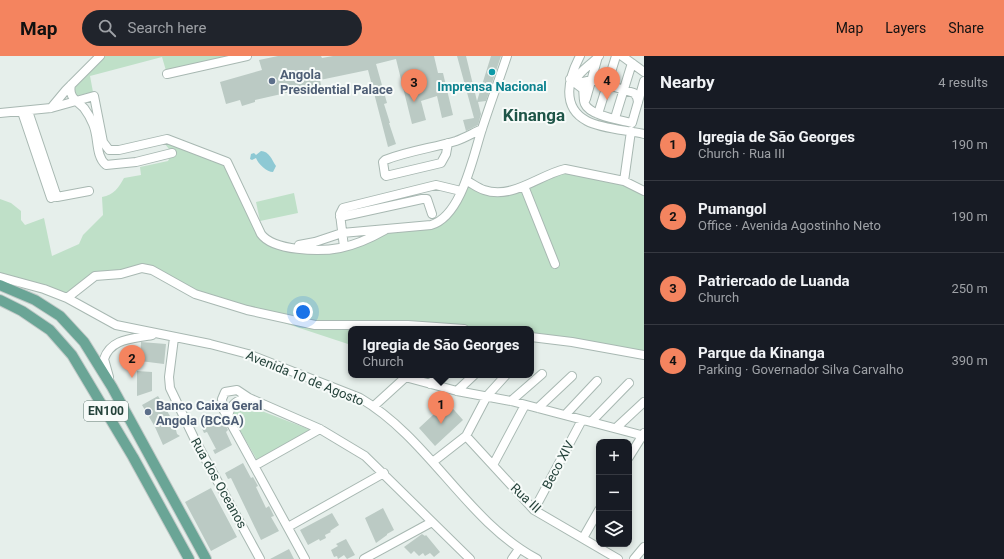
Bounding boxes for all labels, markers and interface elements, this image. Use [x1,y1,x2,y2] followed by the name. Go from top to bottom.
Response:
[82,10,362,46] search box
[20,17,58,40] text: Map
[96,17,118,39] icon: search
[128,19,206,37] text: Search here
[836,20,863,36] text: Map
[885,20,926,36] text: Layers
[948,20,984,36] text: Share
[280,67,393,97] place label: Angola Presidential Palace
[487,67,497,77] marker: Imprensa Nacional
[594,67,620,100] pin: 4
[401,69,427,102] pin: 3
[660,72,715,92] text: Nearby
[938,75,988,90] text: 4 results
[267,76,277,86] marker: Angola Presidential Palace
[437,79,547,94] place label: Imprensa Nacional
[503,105,565,125] district label: Kinanga
[698,128,855,146] text: Igregia de São Georges
[669,137,677,152] text: 1
[951,137,988,152] text: 190 m
[698,146,785,161] text: Church · Rua III
[698,200,767,218] text: Pumangol
[669,209,677,224] text: 2
[951,209,988,224] text: 190 m
[698,218,881,233] text: Office · Avenida Agostinho Neto
[698,272,850,290] text: Patriercado de Luanda
[669,281,677,296] text: 3
[951,281,988,296] text: 250 m
[698,290,739,305] text: Church
[293,302,313,322] your location
[348,326,534,378] popup
[363,336,519,354] text: Igregia de São Georges
[698,344,825,362] text: Parque da Kinanga
[119,345,145,378] pin: 2
[244,347,366,409] street label: Avenida 10 de Agosto
[669,353,677,368] text: 4
[951,353,988,368] text: 390 m
[363,354,404,369] text: Church
[698,362,904,377] text: Parking · Governador Silva Carvalho
[428,391,454,424] pin: 1
[156,398,262,428] place label: Banco Caixa Geral Angola (BCGA)
[84,401,128,421] road number: EN100
[143,407,153,417] marker: Banco Caixa Geral Angola (BCGA)
[188,435,250,531] street label: Rua dos Oceanos
[539,438,577,492] street label: Beco XIV
[596,439,632,547] map controls
[596,439,632,475] button: +
[596,475,632,511] button: −
[508,480,544,516] street label: Rua III
[596,511,632,547] button: layers

